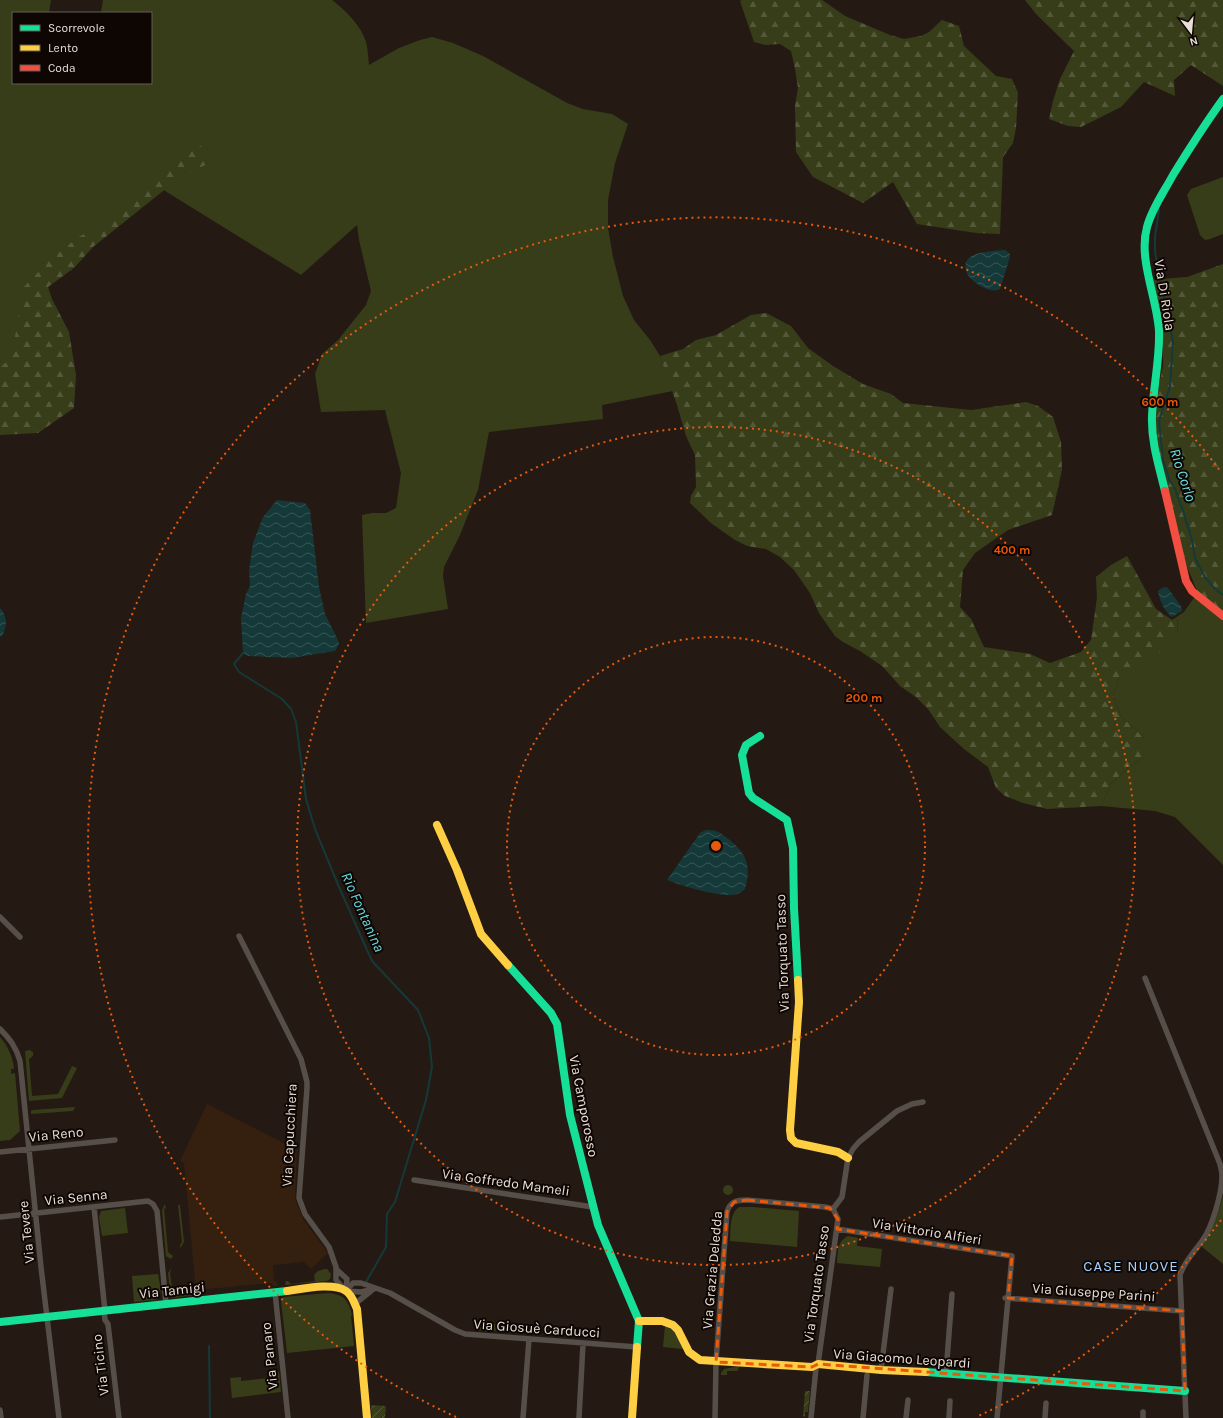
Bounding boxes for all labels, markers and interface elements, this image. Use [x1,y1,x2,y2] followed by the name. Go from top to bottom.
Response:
[12,12,152,84] legend
[1171,12,1211,52] north arrow
[48,21,105,35] text: Scorrevole
[1188,34,1199,48] text: N
[48,41,78,55] text: Lento
[48,61,76,75] text: Coda
[1150,258,1179,332] street label: Via Di Riola
[1142,395,1178,409] text: 600 m
[1166,446,1200,504] water label: Rio Corlo
[994,543,1030,557] text: 400 m
[846,691,882,705] text: 200 m
[709,839,723,853] centre of rings
[337,869,389,955] water label: Rio Fontanina
[772,894,793,1012] street label: Via Torquato Tasso
[565,1054,602,1158] street label: Via Camporosso
[278,1083,301,1187] street label: Via Capucchiera
[28,1123,84,1146] street label: Via Reno
[441,1165,571,1200] street label: Via Goffredo Mameli
[44,1186,108,1209] street label: Via Senna
[15,1200,38,1264] street label: Via Tevere
[699,1210,726,1330] street label: Via Grazia Deledda
[871,1214,983,1249] street label: Via Vittorio Alfieri
[800,1224,833,1344] street label: Via Torquato Tasso
[1083,1257,1179,1275] district label: CASE NUOVE
[138,1279,206,1302] street label: Via Tamigi
[1032,1280,1156,1305] street label: Via Giuseppe Parini
[473,1316,601,1341] street label: Via Giosuè Carducci
[258,1322,281,1390] street label: Via Panaro
[88,1333,113,1397] street label: Via Ticino
[833,1345,971,1372] street label: Via Giacomo Leopardi

